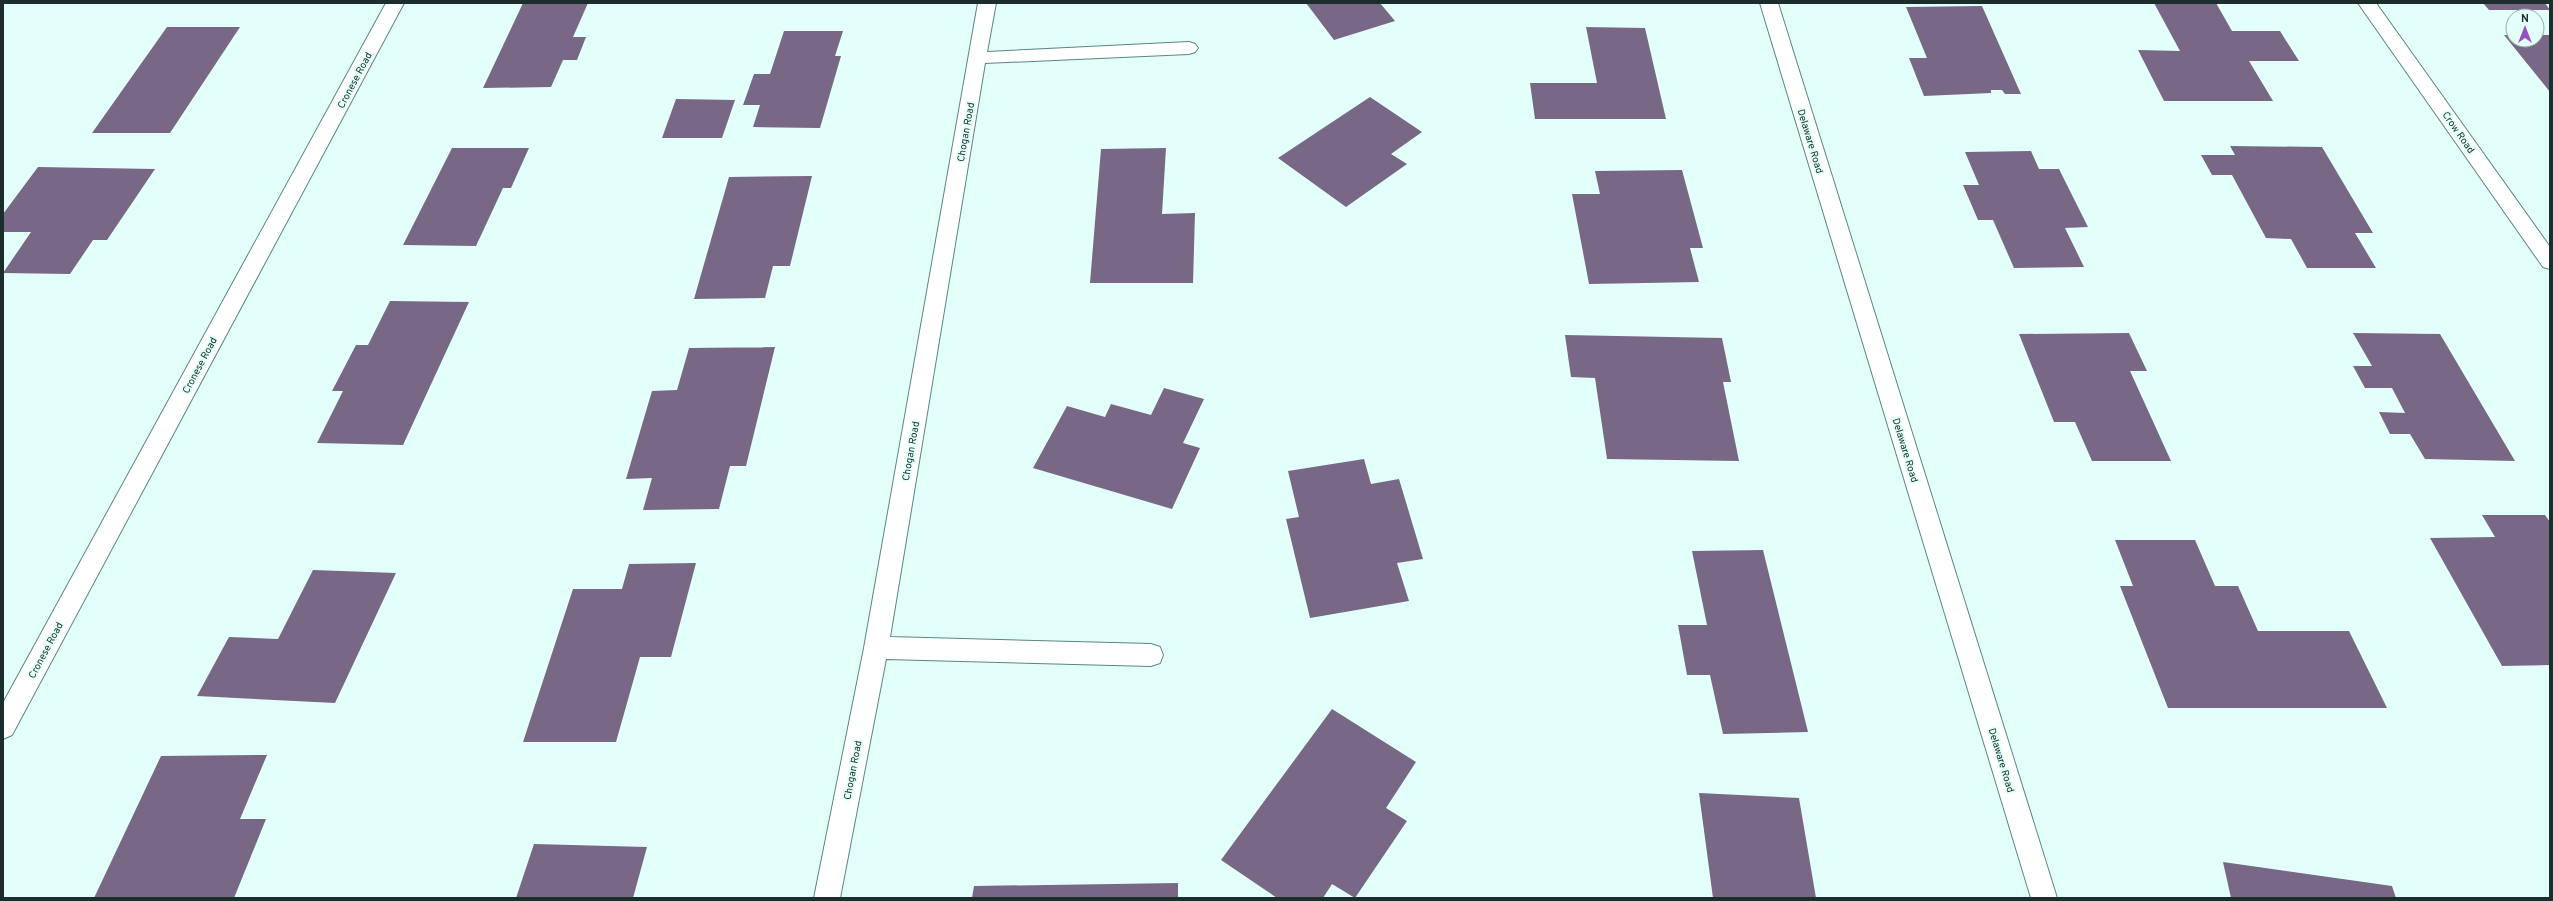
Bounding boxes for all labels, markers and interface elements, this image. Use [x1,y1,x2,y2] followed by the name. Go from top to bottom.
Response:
[2505,8,2545,48] north arrow
[2521,12,2529,26] text: N
[335,50,376,111] street label: Cronese Road
[955,101,978,163] street label: Chogan Road
[1794,108,1826,175] street label: Delaware Road
[2439,109,2477,156] street label: Crow Road
[180,335,221,396] street label: Cronese Road
[1889,417,1921,484] street label: Delaware Road
[900,420,923,482] street label: Chogan Road
[26,620,67,681] street label: Cronese Road
[1985,727,2017,794] street label: Delaware Road
[841,739,866,801] street label: Chogan Road

